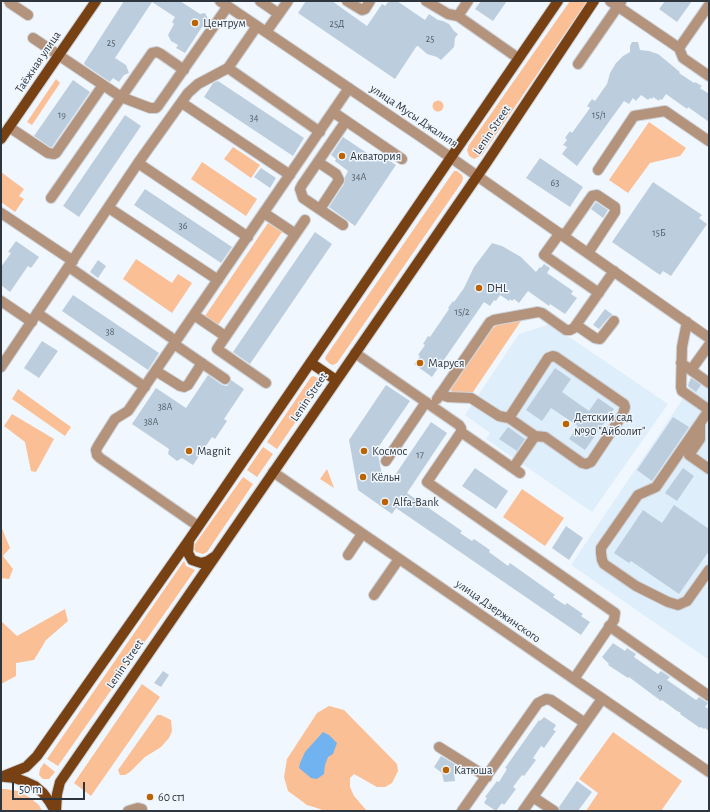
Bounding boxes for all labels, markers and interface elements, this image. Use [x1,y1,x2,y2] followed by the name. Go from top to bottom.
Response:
[203,16,246,30] place label: Центрум
[190,18,200,28] marker: Центрум
[329,18,345,30] house number: 25Д
[12,28,64,96] street label: Таёжная улица
[426,33,434,45] house number: 25
[107,37,115,49] house number: 25
[367,81,461,151] street label: улица Мусы Джалиля
[470,103,514,157] street label: Lenin Street
[58,109,66,121] house number: 19
[592,109,606,121] house number: 15/1
[250,112,258,124] house number: 34
[350,149,401,163] place label: Акватория
[337,151,347,161] marker: Акватория
[352,171,366,183] house number: 34А
[551,177,559,189] house number: 63
[179,220,187,232] house number: 36
[652,227,666,239] house number: 15Б
[487,281,508,295] place label: DHL
[474,283,484,293] marker: DHL
[454,306,470,318] house number: 15/2
[106,326,114,338] house number: 38
[428,356,464,370] place label: Маруся
[415,358,425,368] marker: Маруся
[287,370,331,424] street label: Lenin Street
[158,401,172,413] house number: 38А
[574,410,645,438] place label: Детский сад №90 "Айболит"
[144,416,158,428] house number: 38А
[561,419,571,429] marker: Детский сад №90 "Айболит"
[197,444,231,458] place label: Magnit
[372,444,407,458] place label: Космос
[184,446,194,456] marker: Magnit
[359,446,369,456] marker: Космос
[416,449,424,461] house number: 17
[371,470,400,484] place label: Кёльн
[358,472,368,482] marker: Кёльн
[393,495,439,509] place label: Alfa-Bank
[380,497,390,507] marker: Alfa-Bank
[453,576,543,646] street label: улица Дзержинского
[103,637,147,691] street label: Lenin Street
[658,681,662,693] house number: 9
[454,763,492,777] place label: Катюша
[441,765,451,775] marker: Катюша
[14,774,87,800] scale bar
[19,783,42,795] text: 50 m
[158,790,185,804] place label: 60 ст1
[145,792,155,802] marker: 60 ст1

